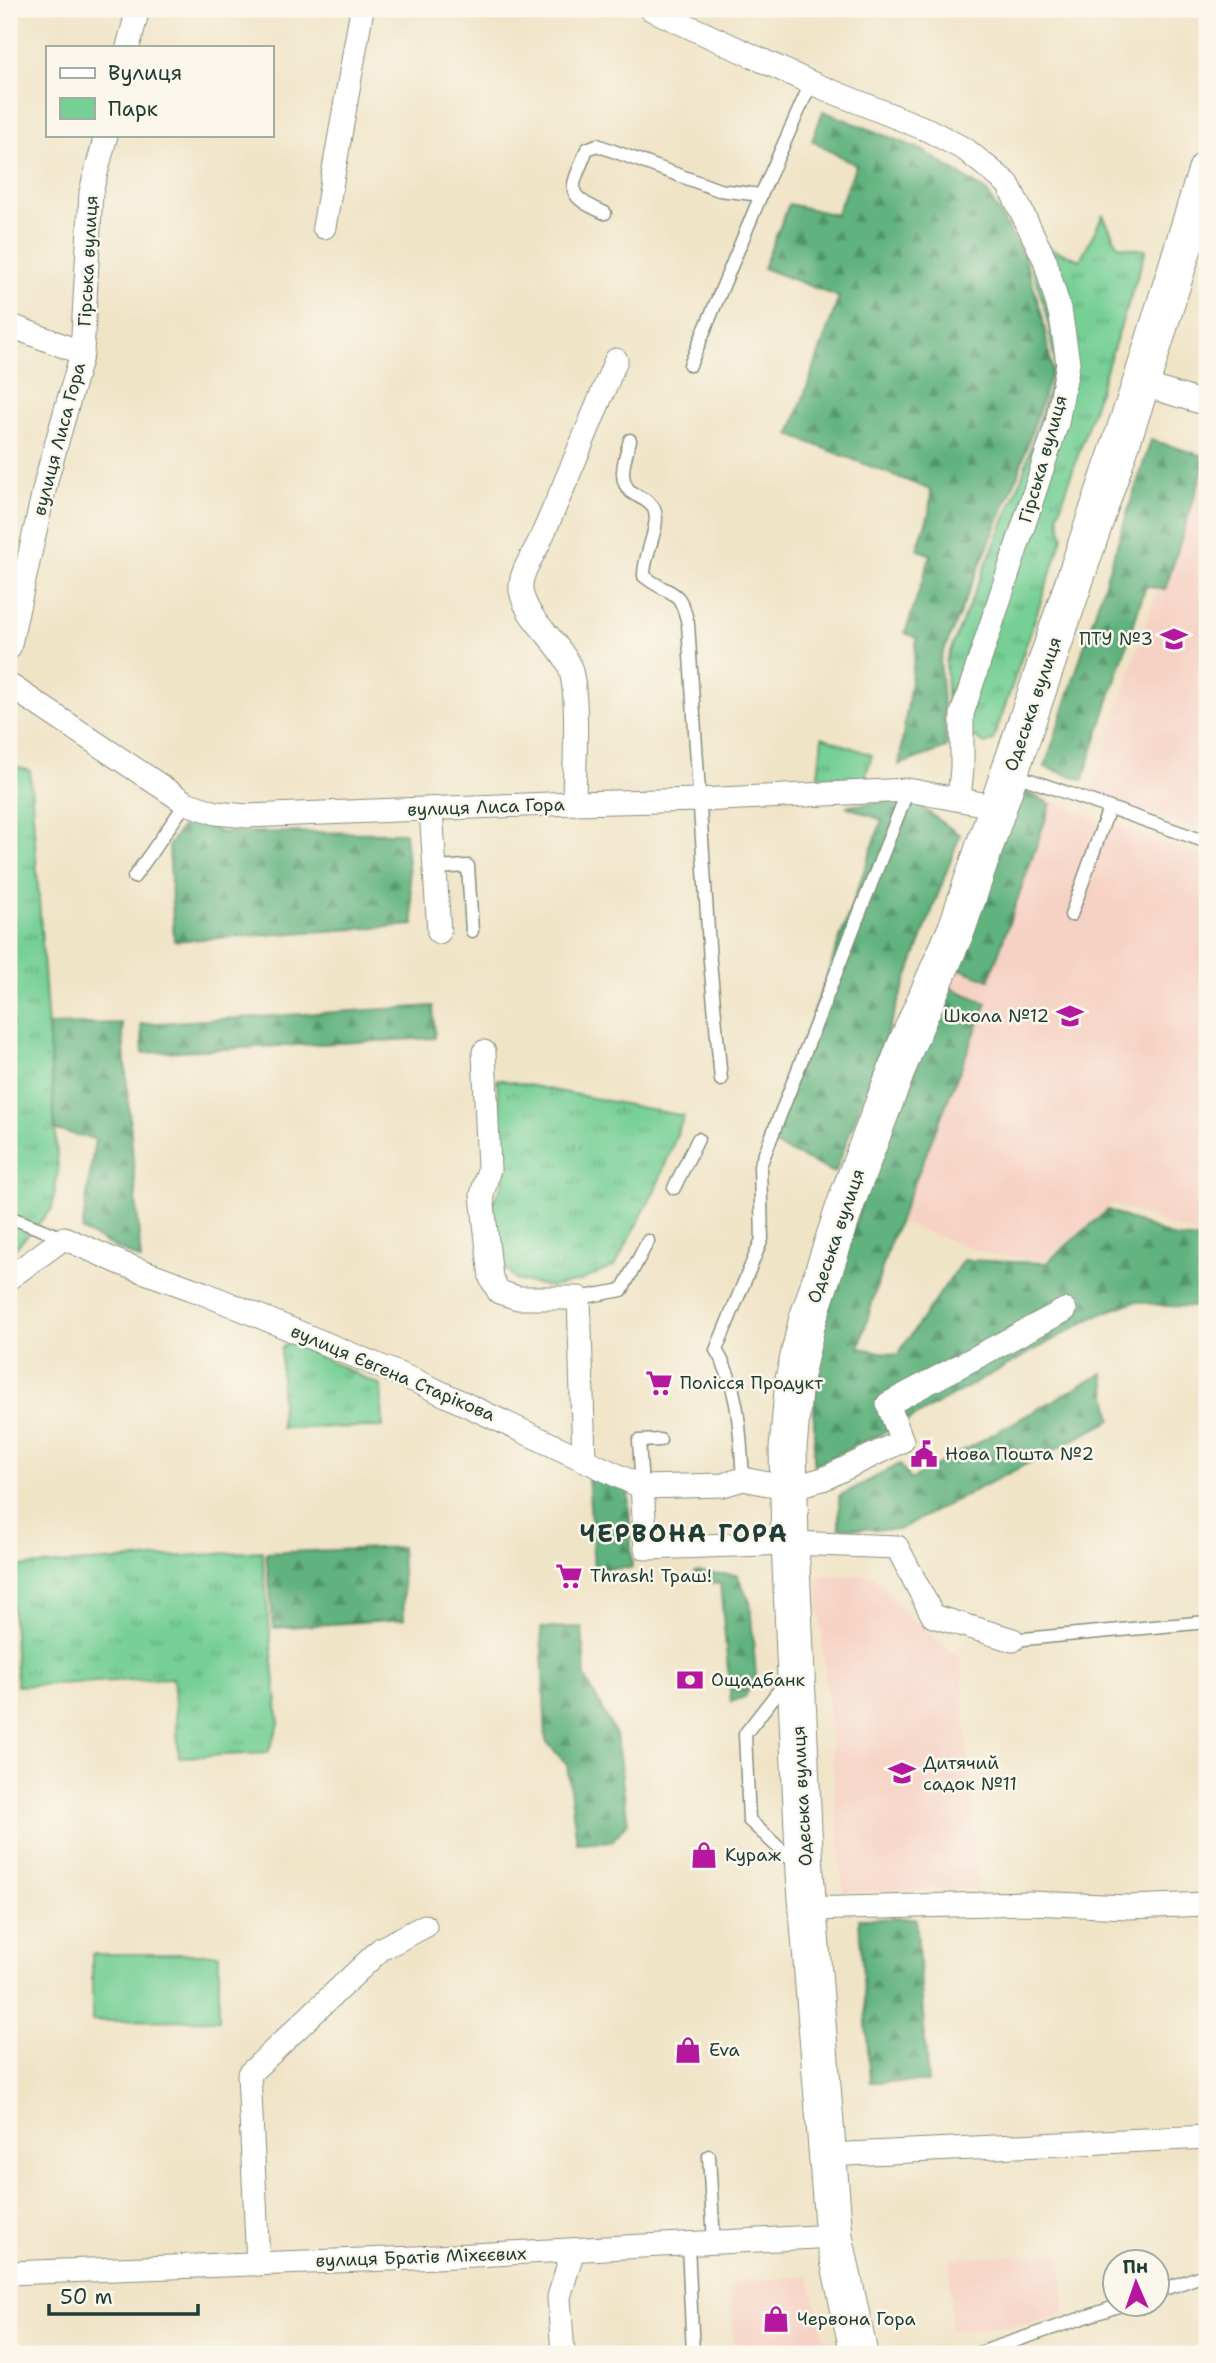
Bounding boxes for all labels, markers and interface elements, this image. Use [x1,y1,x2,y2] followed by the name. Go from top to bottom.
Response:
[46,46,273,136] legend
[108,59,182,87] text: Вулиця
[108,95,158,123] text: Парк
[73,195,103,327] street label: Гірська вулиця
[27,360,91,518] street label: вулиця Лиса Гора
[1013,392,1073,526] street label: Гірська вулиця
[1159,624,1189,654] school or university icon: ПТУ №3
[1079,627,1153,651] place label: ПТУ №3
[999,634,1067,774] street label: Одеська вулиця
[407,792,565,822] street label: вулиця Лиса Гора
[1055,1001,1085,1031] school or university icon: Школа №12
[944,1004,1049,1028] place label: Школа №12
[802,1166,870,1306] street label: Одеська вулиця
[287,1319,499,1427] street label: вулиця Євгена Старікова
[644,1368,674,1398] supermarket icon: Полісся Продукт
[680,1371,824,1395] place label: Полісся Продукт
[909,1439,939,1469] public building icon: Нова Пошта №2
[945,1442,1094,1466] place label: Нова Пошта №2
[579,1518,789,1550] district label: ЧЕРВОНА ГОРА
[554,1561,584,1591] supermarket icon: Thrash! Траш!
[590,1564,712,1588] place label: Thrash! Траш!
[675,1665,705,1695] bank icon: Ощадбанк
[711,1668,805,1692] place label: Ощадбанк
[786,1725,818,1867] street label: Одеська вулиця
[923,1751,1017,1796] place label: Дитячий садок №11
[887,1758,917,1788] school or university icon: Дитячий садок №11
[689,1840,719,1870] shop icon: Кураж
[725,1843,782,1867] place label: Кураж
[673,2035,703,2065] shop icon: Eva
[709,2038,740,2062] place label: Eva
[315,2241,527,2273] street label: вулиця Братів Міхєєвих
[1100,2248,1170,2318] north arrow
[1122,2254,1148,2279] text: Пн
[49,2272,198,2316] scale bar
[60,2283,113,2311] text: 50 m
[761,2304,791,2334] shop icon: Червона Гора
[797,2307,916,2331] place label: Червона Гора

